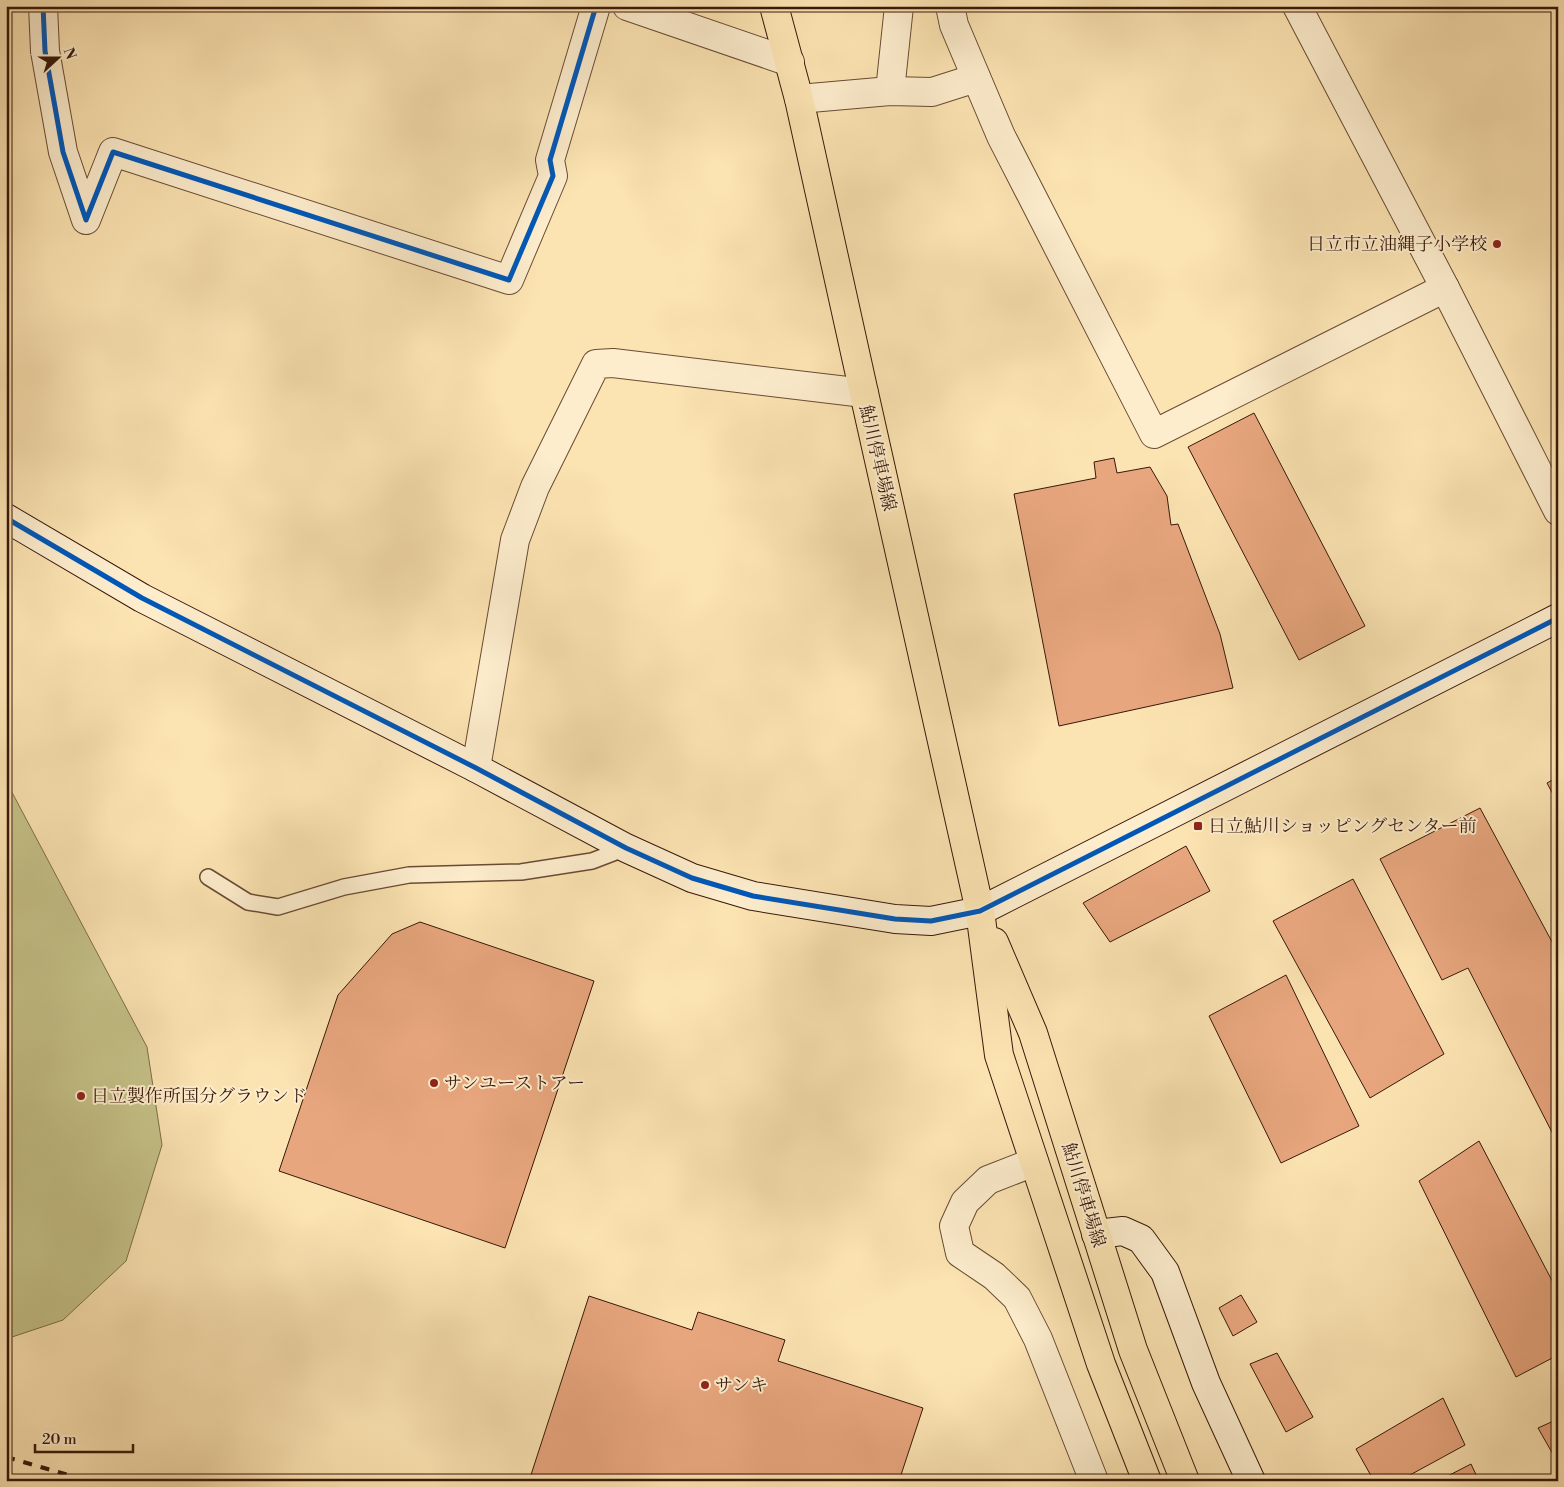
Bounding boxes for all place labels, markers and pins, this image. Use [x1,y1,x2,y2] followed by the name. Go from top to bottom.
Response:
[1307,233,1487,256] place label: 日立市立油縄子小学校
[1491,238,1503,250] marker: 日立市立油縄子小学校
[1208,815,1477,838] place label: 日立鮎川ショッピングセンター前
[1192,820,1204,832] marker: 日立鮎川ショッピングセンター前
[444,1072,585,1095] place label: サンユーストアー
[428,1077,440,1089] marker: サンユーストアー
[91,1085,307,1108] place label: 日立製作所国分グラウンド
[75,1090,87,1102] marker: 日立製作所国分グラウンド
[715,1374,768,1397] place label: サンキ
[699,1379,711,1391] marker: サンキ

